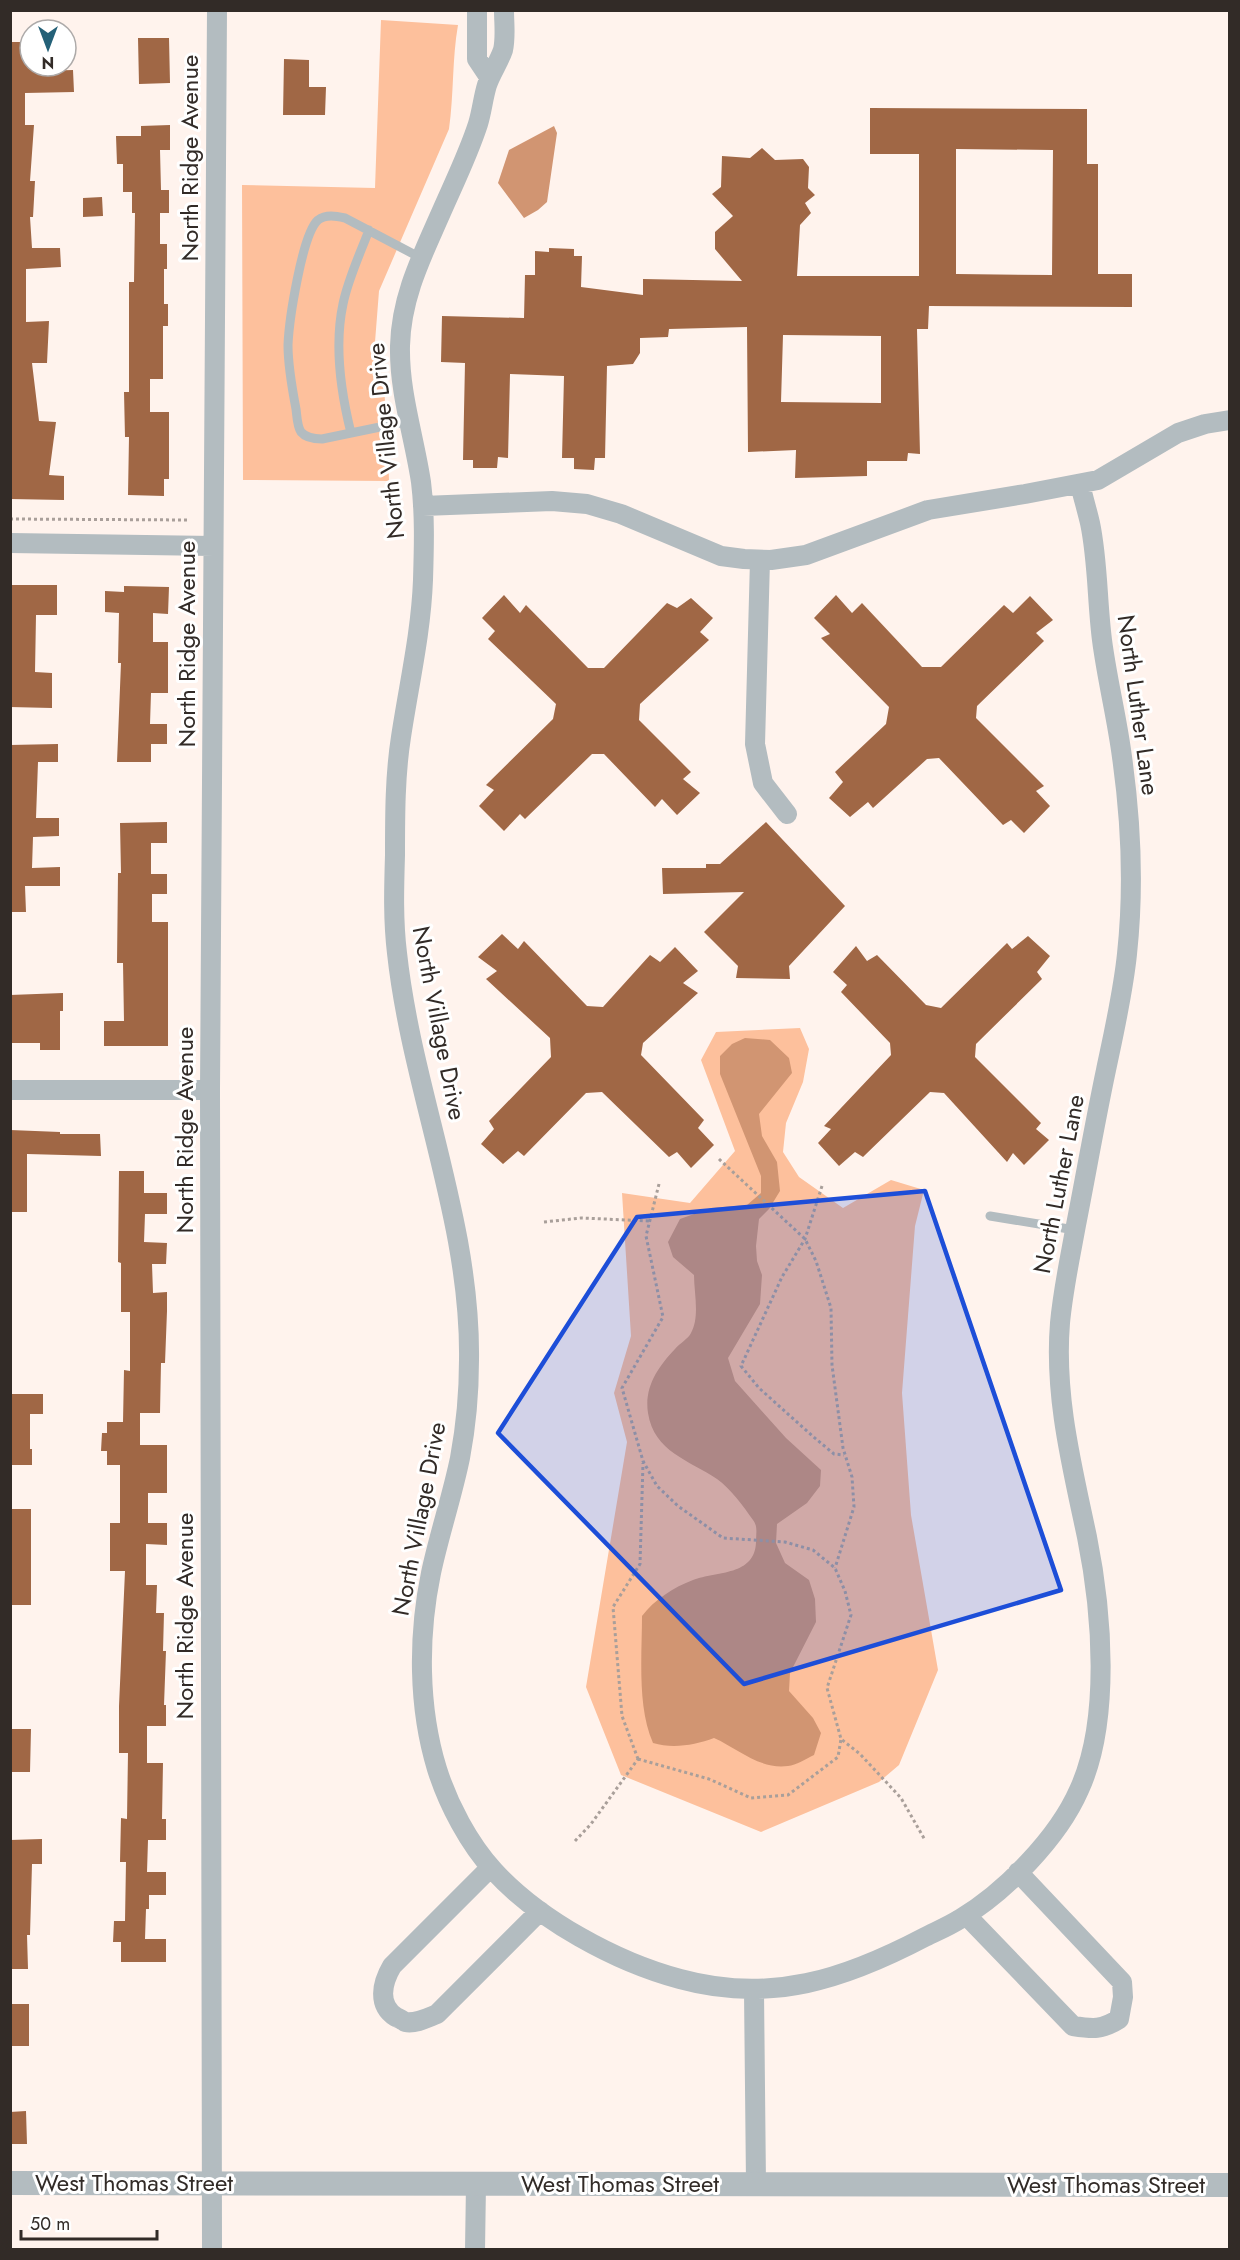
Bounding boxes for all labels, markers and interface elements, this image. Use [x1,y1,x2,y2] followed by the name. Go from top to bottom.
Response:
[18,18,78,78] north arrow
[42,51,54,74] text: N
[172,55,207,261] street label: North Ridge Avenue
[358,341,413,541] street label: North Village Drive
[169,541,204,747] street label: North Ridge Avenue
[1109,612,1168,797] street label: North Luther Lane
[404,923,475,1123] street label: North Village Drive
[167,1027,202,1233] street label: North Ridge Avenue
[1024,1091,1093,1277] street label: North Luther Lane
[383,1419,454,1619] street label: North Village Drive
[167,1513,202,1719] street label: North Ridge Avenue
[35,2165,233,2200] street label: West Thomas Street
[521,2166,719,2201] street label: West Thomas Street
[1007,2167,1205,2202] street label: West Thomas Street
[21,2203,158,2241] scale bar
[30,2211,70,2237] text: 50 m

